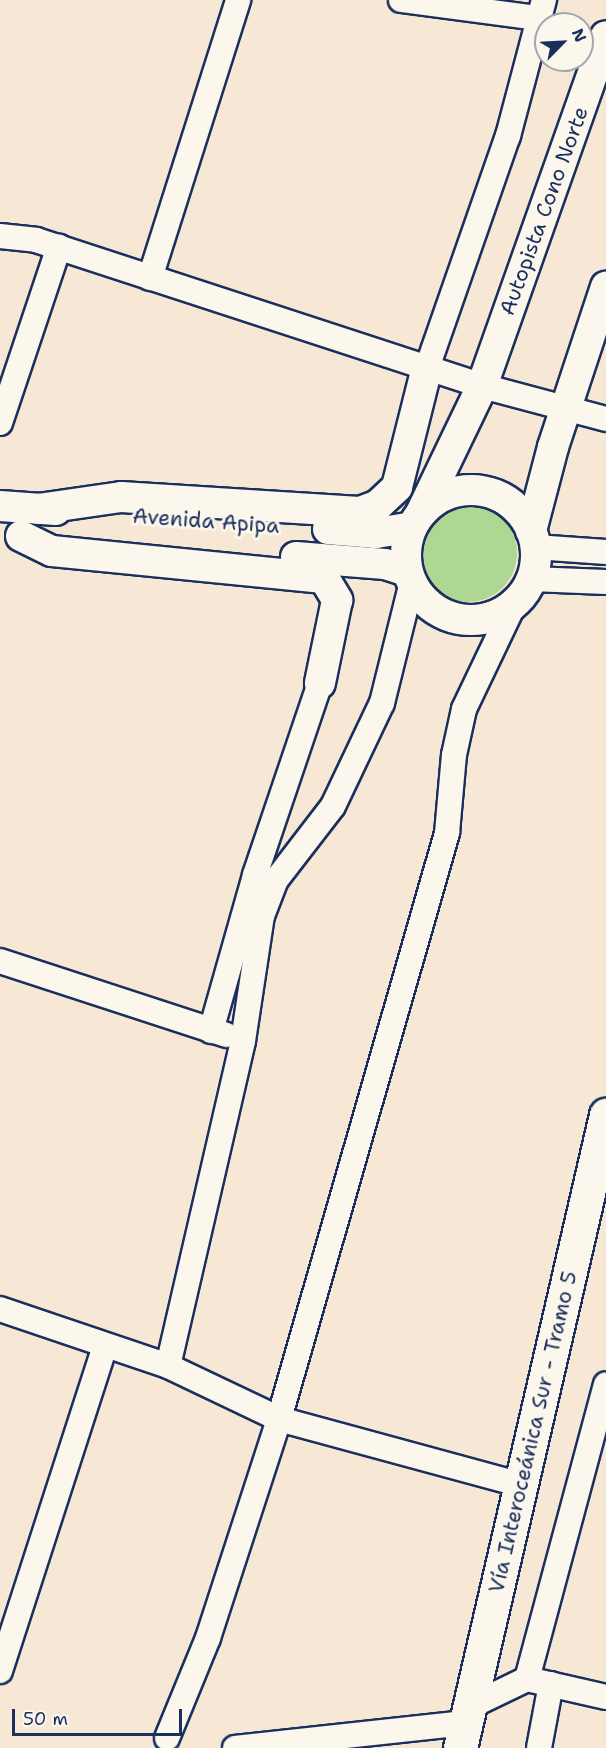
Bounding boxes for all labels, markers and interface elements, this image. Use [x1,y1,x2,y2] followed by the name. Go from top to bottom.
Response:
[534,12,594,72] north arrow
[567,25,591,45] text: N
[495,103,593,319] street label: Autopista Cono Norte
[132,503,280,539] street label: Avenida Apipa
[484,1269,582,1595] street label: Vía Interoceánica Sur - Tramo 5
[15,1697,184,1735] scale bar
[23,1707,68,1731] text: 50 m

